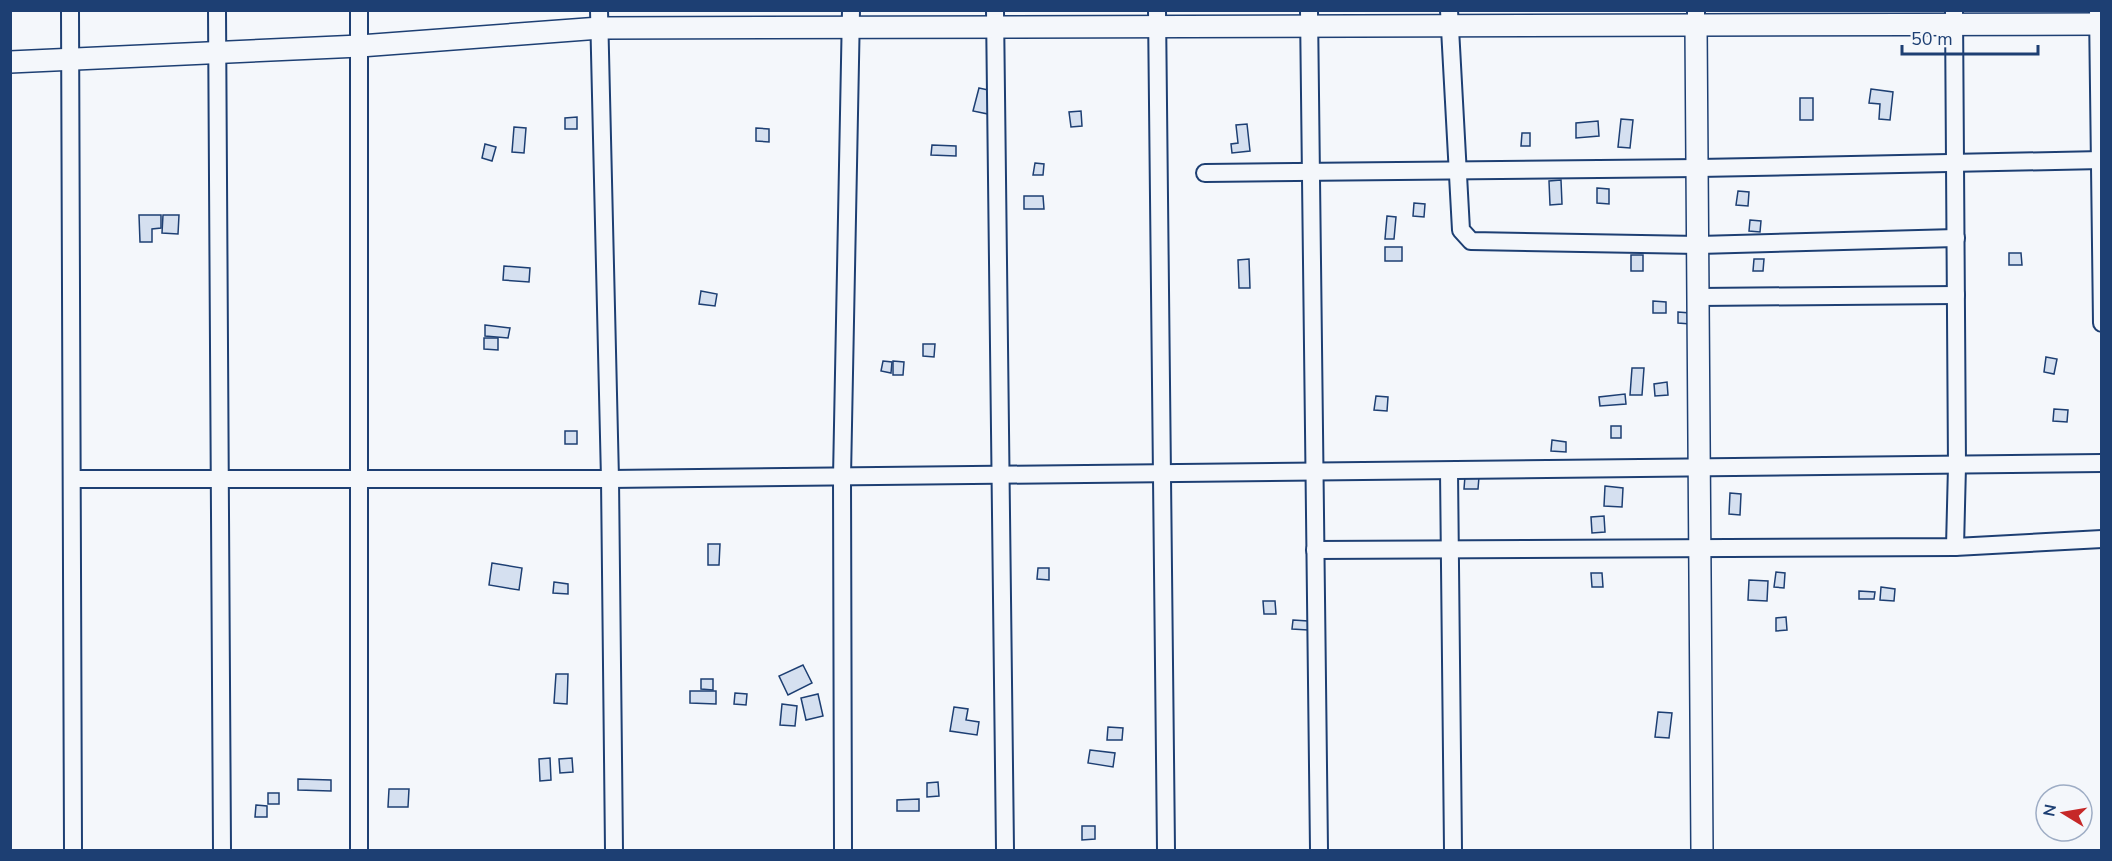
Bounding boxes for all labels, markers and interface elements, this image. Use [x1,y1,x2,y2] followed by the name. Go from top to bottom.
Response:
[1902,18,2038,56] scale bar
[1911,27,1953,51] text: 50 m
[2034,783,2094,843] north arrow
[2038,802,2062,818] text: N

